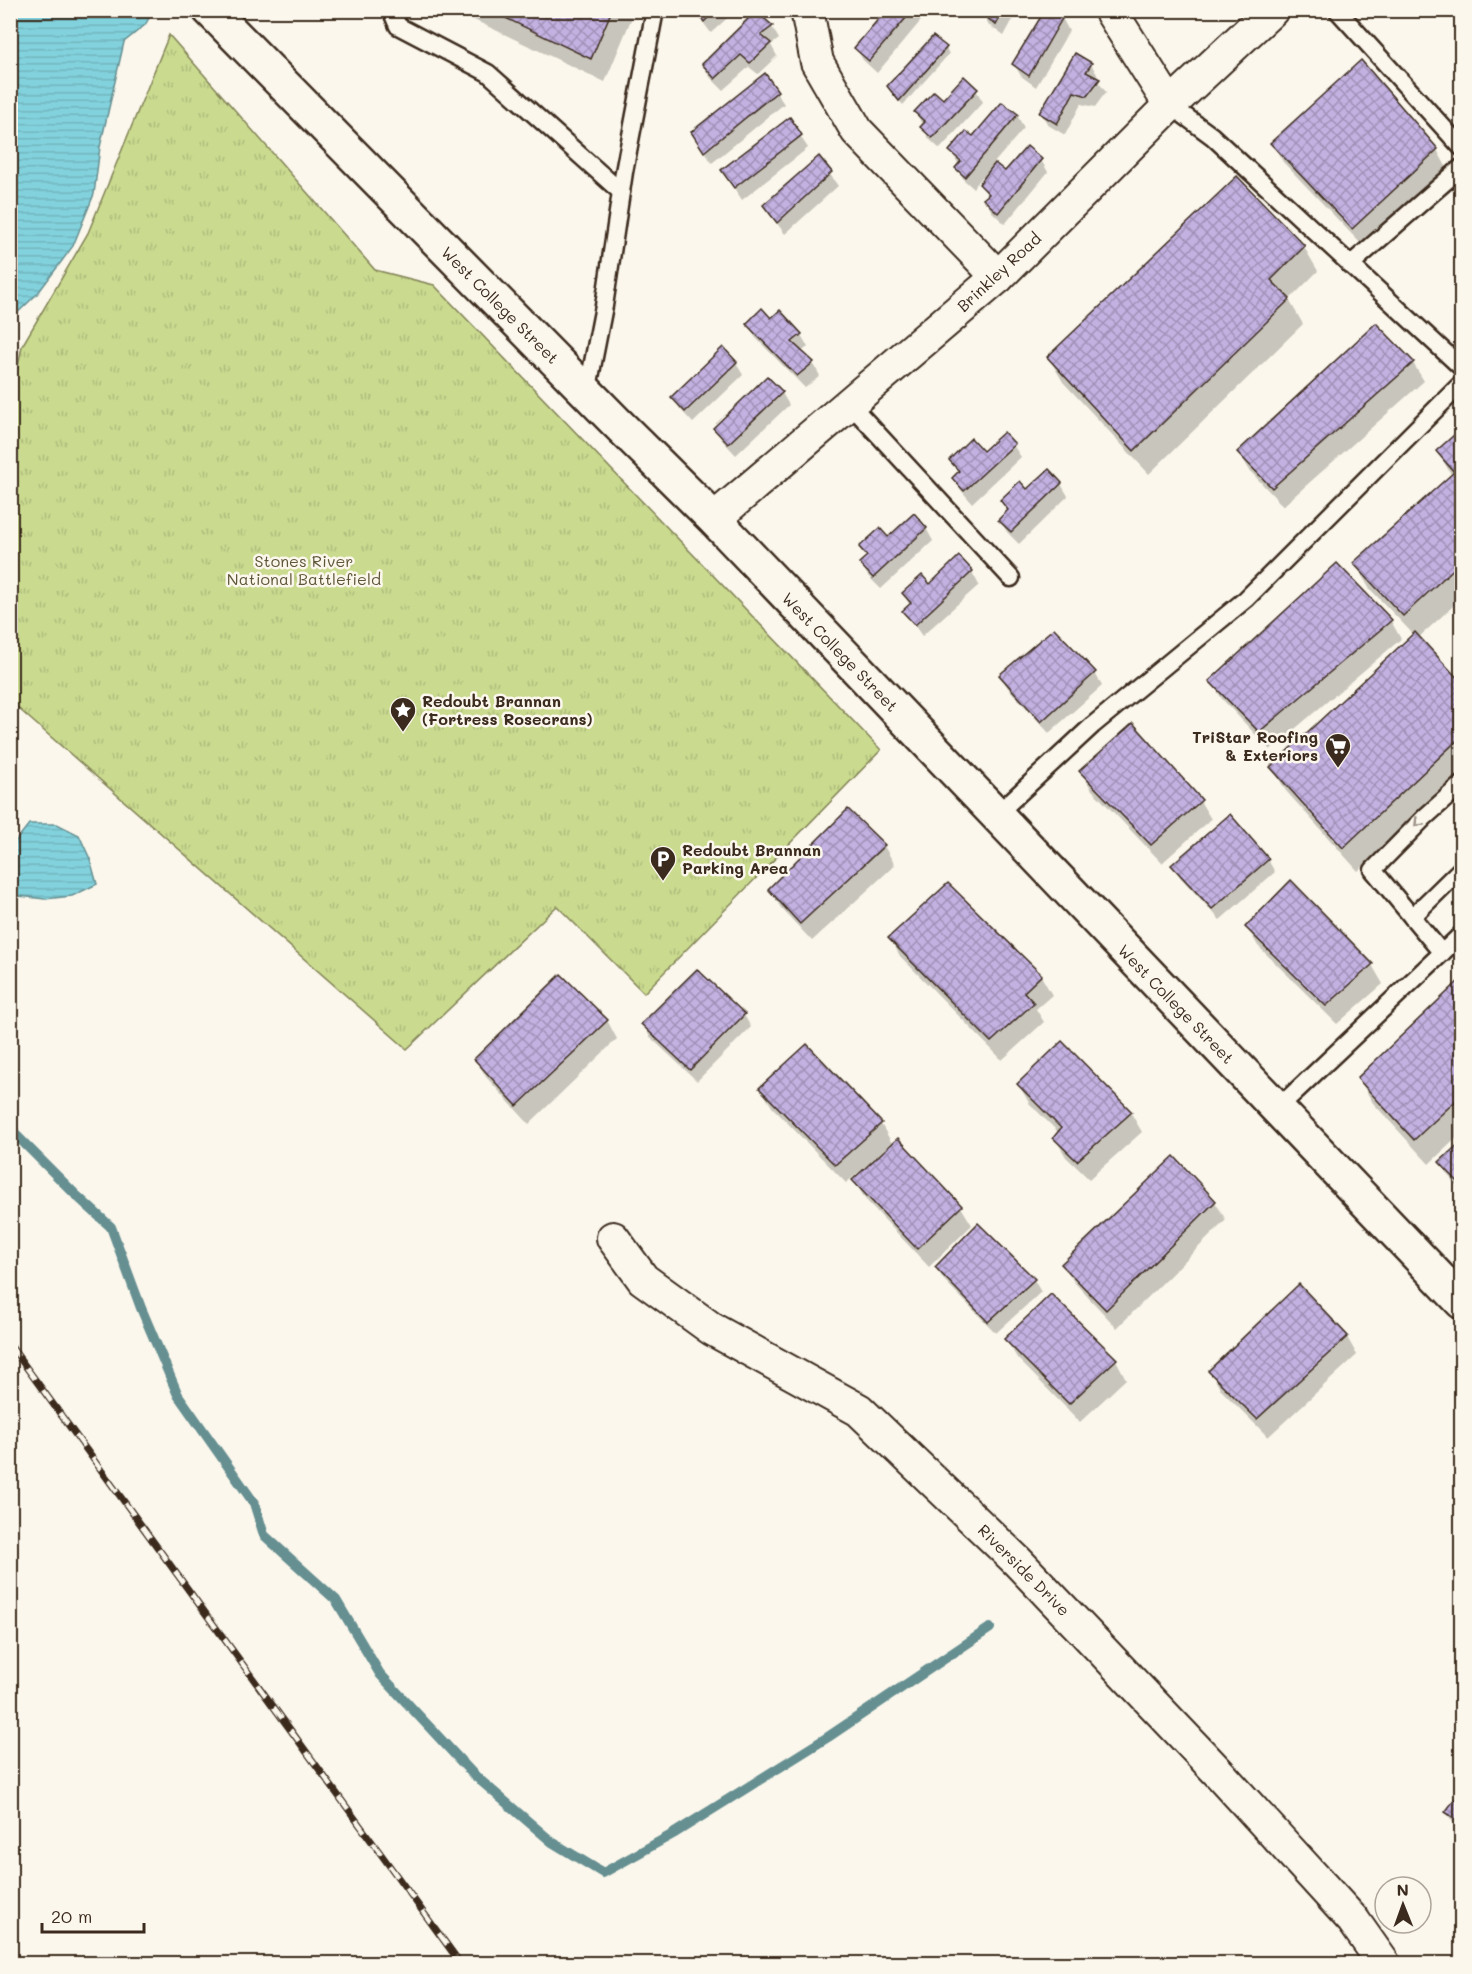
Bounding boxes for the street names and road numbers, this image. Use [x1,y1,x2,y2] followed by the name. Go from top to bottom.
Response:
[952,227,1045,316] street label: Brinkley Road
[437,241,564,368] street label: West College Street
[778,588,903,716] street label: West College Street
[1114,940,1239,1068] street label: West College Street
[974,1519,1075,1620] street label: Riverside Drive

